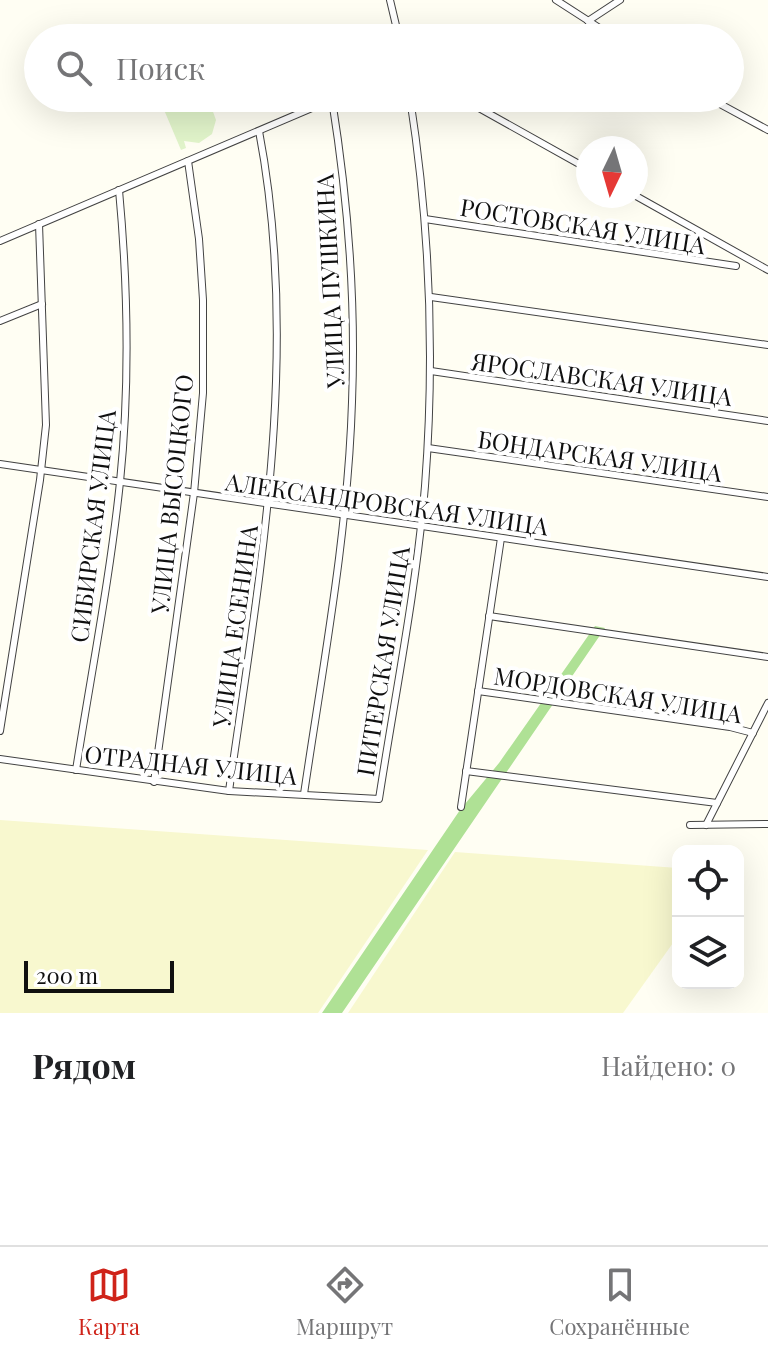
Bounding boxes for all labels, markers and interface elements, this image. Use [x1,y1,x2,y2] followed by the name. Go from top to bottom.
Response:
[24,24,744,112] search box
[52,46,96,90] icon: search
[116,48,205,88] text: Поиск
[576,136,648,208] north arrow
[307,172,351,390] street label: УЛИЦА ПУШКИНА
[458,190,709,260] street label: РОСТОВСКАЯ УЛИЦА
[469,344,735,412] street label: ЯРОСЛАВСКАЯ УЛИЦА
[142,373,199,616] street label: УЛИЦА ВЫСОЦКОГО
[62,407,122,644] street label: СИБИРСКАЯ УЛИЦА
[476,422,725,488] street label: БОНДАРСКАЯ УЛИЦА
[223,464,551,542] street label: АЛЕКСАНДРОВСКАЯ УЛИЦА
[204,522,264,730] street label: УЛИЦА ЕСЕНИНА
[348,543,416,778] street label: ПИТЕРСКАЯ УЛИЦА
[492,659,745,730] street label: МОРДОВСКАЯ УЛИЦА
[83,737,300,791] street label: ОТРАДНАЯ УЛИЦА
[672,845,744,989] map controls
[672,845,744,917] button: locate
[672,917,744,989] button: layers
[24,957,174,993] scale bar
[36,960,98,990] text: 200 m
[32,1042,136,1088] text: Рядом
[601,1048,736,1083] text: Найдено: 0
[78,1263,140,1341] tab: Карта
[296,1263,393,1341] tab: Маршрут
[549,1263,690,1341] tab: Сохранённые

